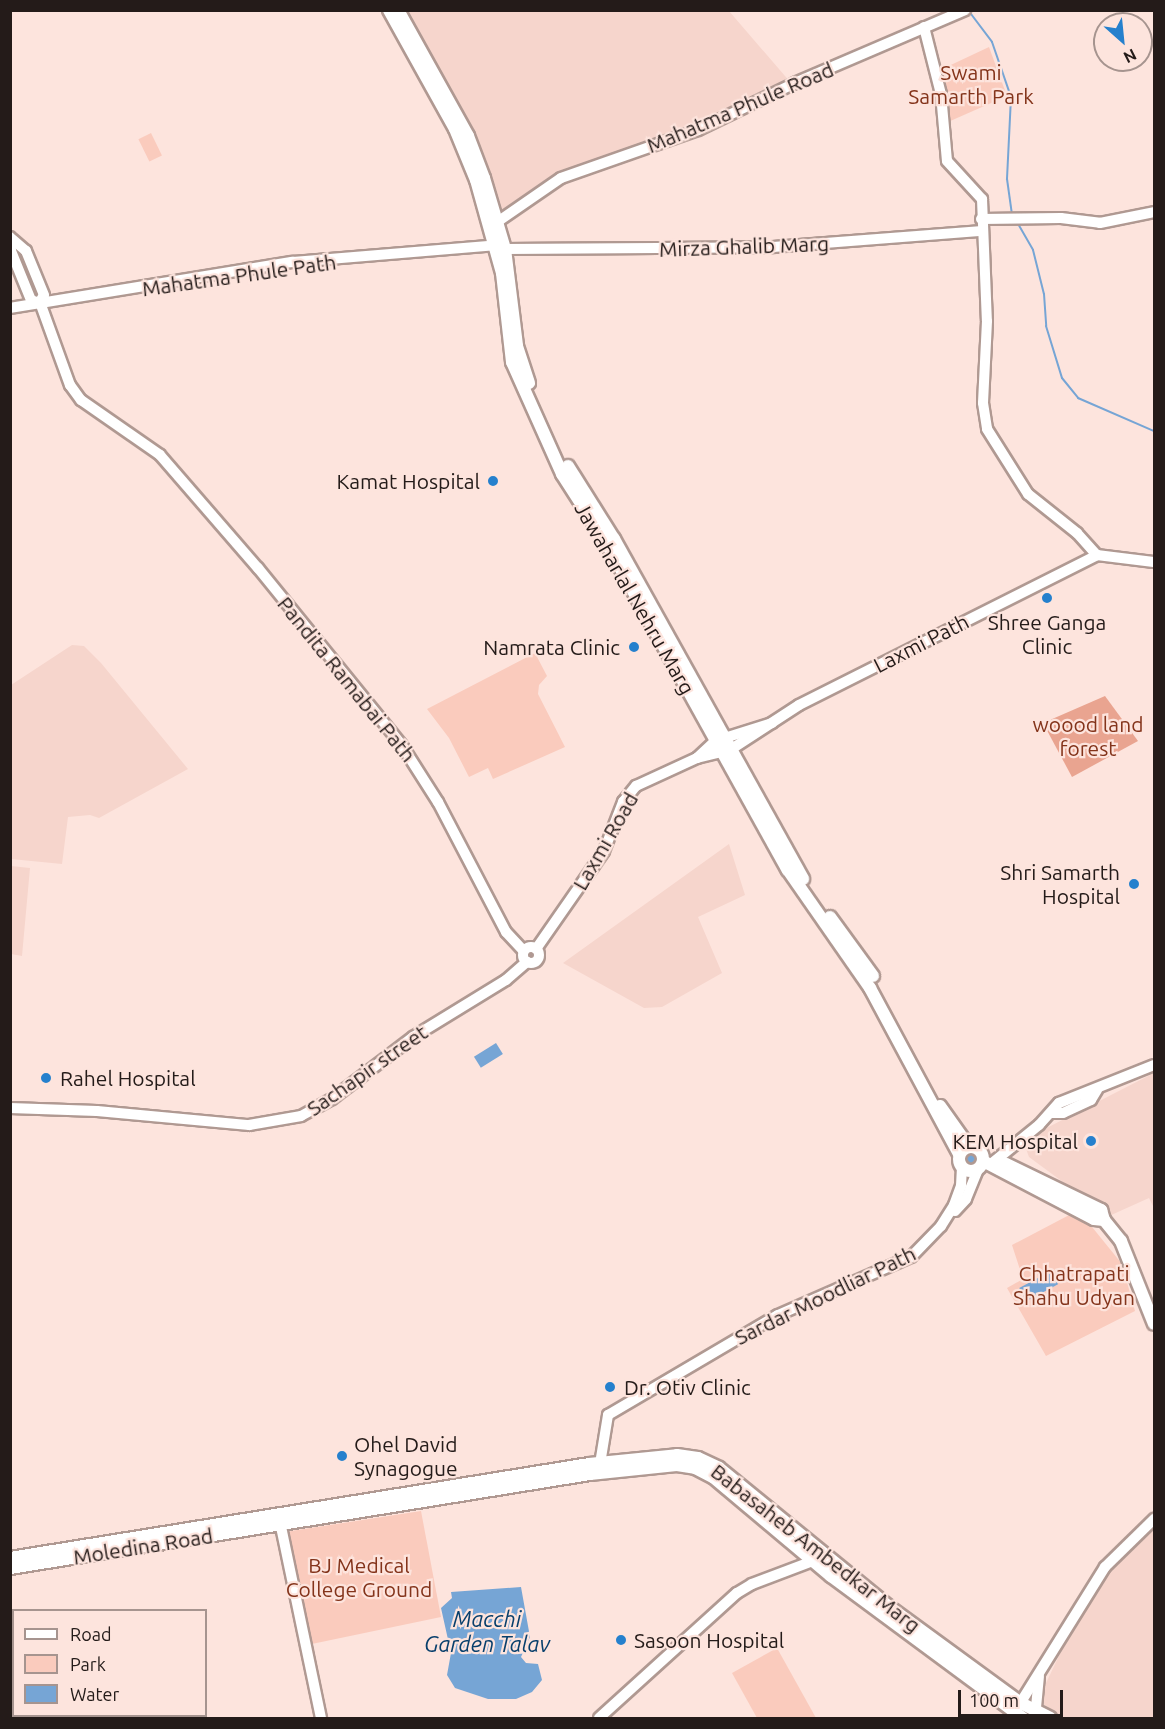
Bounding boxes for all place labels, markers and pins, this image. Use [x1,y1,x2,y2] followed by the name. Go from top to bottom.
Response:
[337,468,480,494] place label: Kamat Hospital
[484,472,502,490] marker: Kamat Hospital
[1038,589,1056,607] marker: Shree Ganga Clinic
[988,609,1106,659] place label: Shree Ganga Clinic
[483,634,620,660] place label: Namrata Clinic
[625,638,643,656] marker: Namrata Clinic
[1000,859,1120,909] place label: Shri Samarth Hospital
[1125,875,1143,893] marker: Shri Samarth Hospital
[60,1065,196,1091] place label: Rahel Hospital
[37,1069,55,1087] marker: Rahel Hospital
[952,1128,1078,1154] place label: KEM Hospital
[1082,1132,1100,1150] marker: KEM Hospital
[624,1374,751,1400] place label: Dr. Otiv Clinic
[601,1378,619,1396] marker: Dr. Otiv Clinic
[354,1431,458,1481] place label: Ohel David Synagogue
[335,1449,349,1463] marker: Ohel David Synagogue
[634,1627,784,1653] place label: Sasoon Hospital
[612,1631,630,1649] marker: Sasoon Hospital

